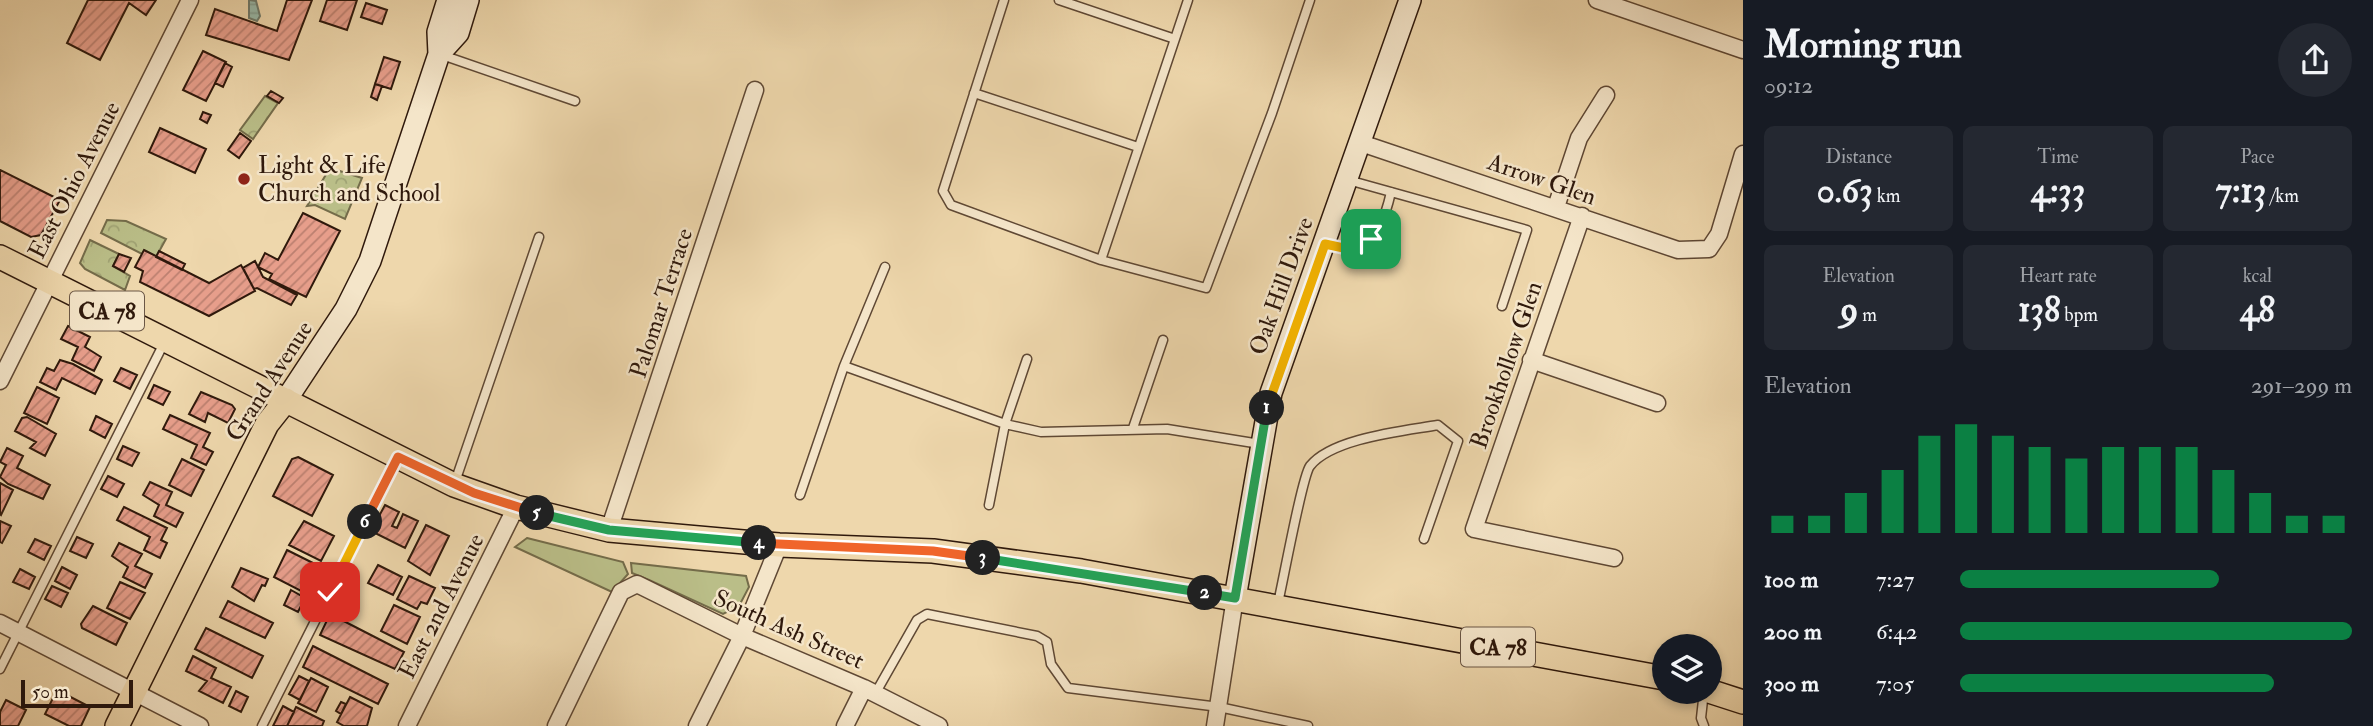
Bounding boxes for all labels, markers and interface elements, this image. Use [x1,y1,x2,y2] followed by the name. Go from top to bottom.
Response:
[1764,21,1962,69] text: Morning run
[2278,23,2352,97] button: share
[1764,71,1813,100] text: 09:12
[21,96,127,264] street label: East Ohio Avenue
[1825,145,1892,169] text: Distance
[2037,145,2079,169] text: Time
[2240,145,2274,169] text: Pace
[1482,146,1600,213] street label: Arrow Glen
[258,150,440,209] place label: Light & Life Church and School
[1817,169,1873,213] text: 0.63
[2031,169,2085,213] text: 4:33
[2216,169,2266,213] text: 7:13
[236,171,252,187] marker: Light & Life Church and School
[1873,184,1900,208] text: km
[2266,184,2299,208] text: /km
[1341,209,1401,269] pin
[1242,213,1321,359] street label: Oak Hill Drive
[1352,220,1390,258] icon: arrive
[623,224,700,382] street label: Palomar Terrace
[1822,264,1895,288] text: Elevation
[2019,264,2097,288] text: Heart rate
[2243,264,2272,288] text: kcal
[1463,277,1550,453] street label: Brookhollow Glen
[1840,288,1858,332] text: 9
[2018,288,2060,332] text: 138
[2240,288,2275,332] text: 48
[70,292,144,330] road number: CA 78
[1858,303,1877,327] text: m
[2060,303,2098,327] text: bpm
[219,315,320,447] street label: Grand Avenue
[1764,371,1852,400] text: Elevation
[2251,371,2352,400] text: 291–299 m
[1250,390,1284,426] pin: 1
[1263,395,1270,419] text: 1
[520,496,554,530] pin: 5
[532,500,541,524] text: 5
[348,504,382,540] pin: 6
[360,509,369,533] text: 6
[742,526,776,560] pin: 4
[392,528,491,684] street label: East 2nd Avenue
[753,530,764,554] text: 4
[965,540,1000,576] pin: 3
[979,545,986,569] text: 3
[300,562,360,622] pin
[1764,565,1818,594] text: 100 m
[1876,565,1914,594] text: 7:27
[311,573,349,611] icon: check
[1188,576,1222,610] pin: 2
[1200,580,1209,604] text: 2
[709,582,869,677] street label: South Ash Street
[1764,617,1822,646] text: 200 m
[1876,617,1917,646] text: 6:42
[1461,628,1535,666] road number: CA 78
[1652,634,1722,704] map controls
[1652,634,1722,704] button: layers
[1764,669,1819,698] text: 300 m
[1876,669,1914,698] text: 7:05
[21,677,133,709] scale bar
[32,680,69,704] text: 50 m

